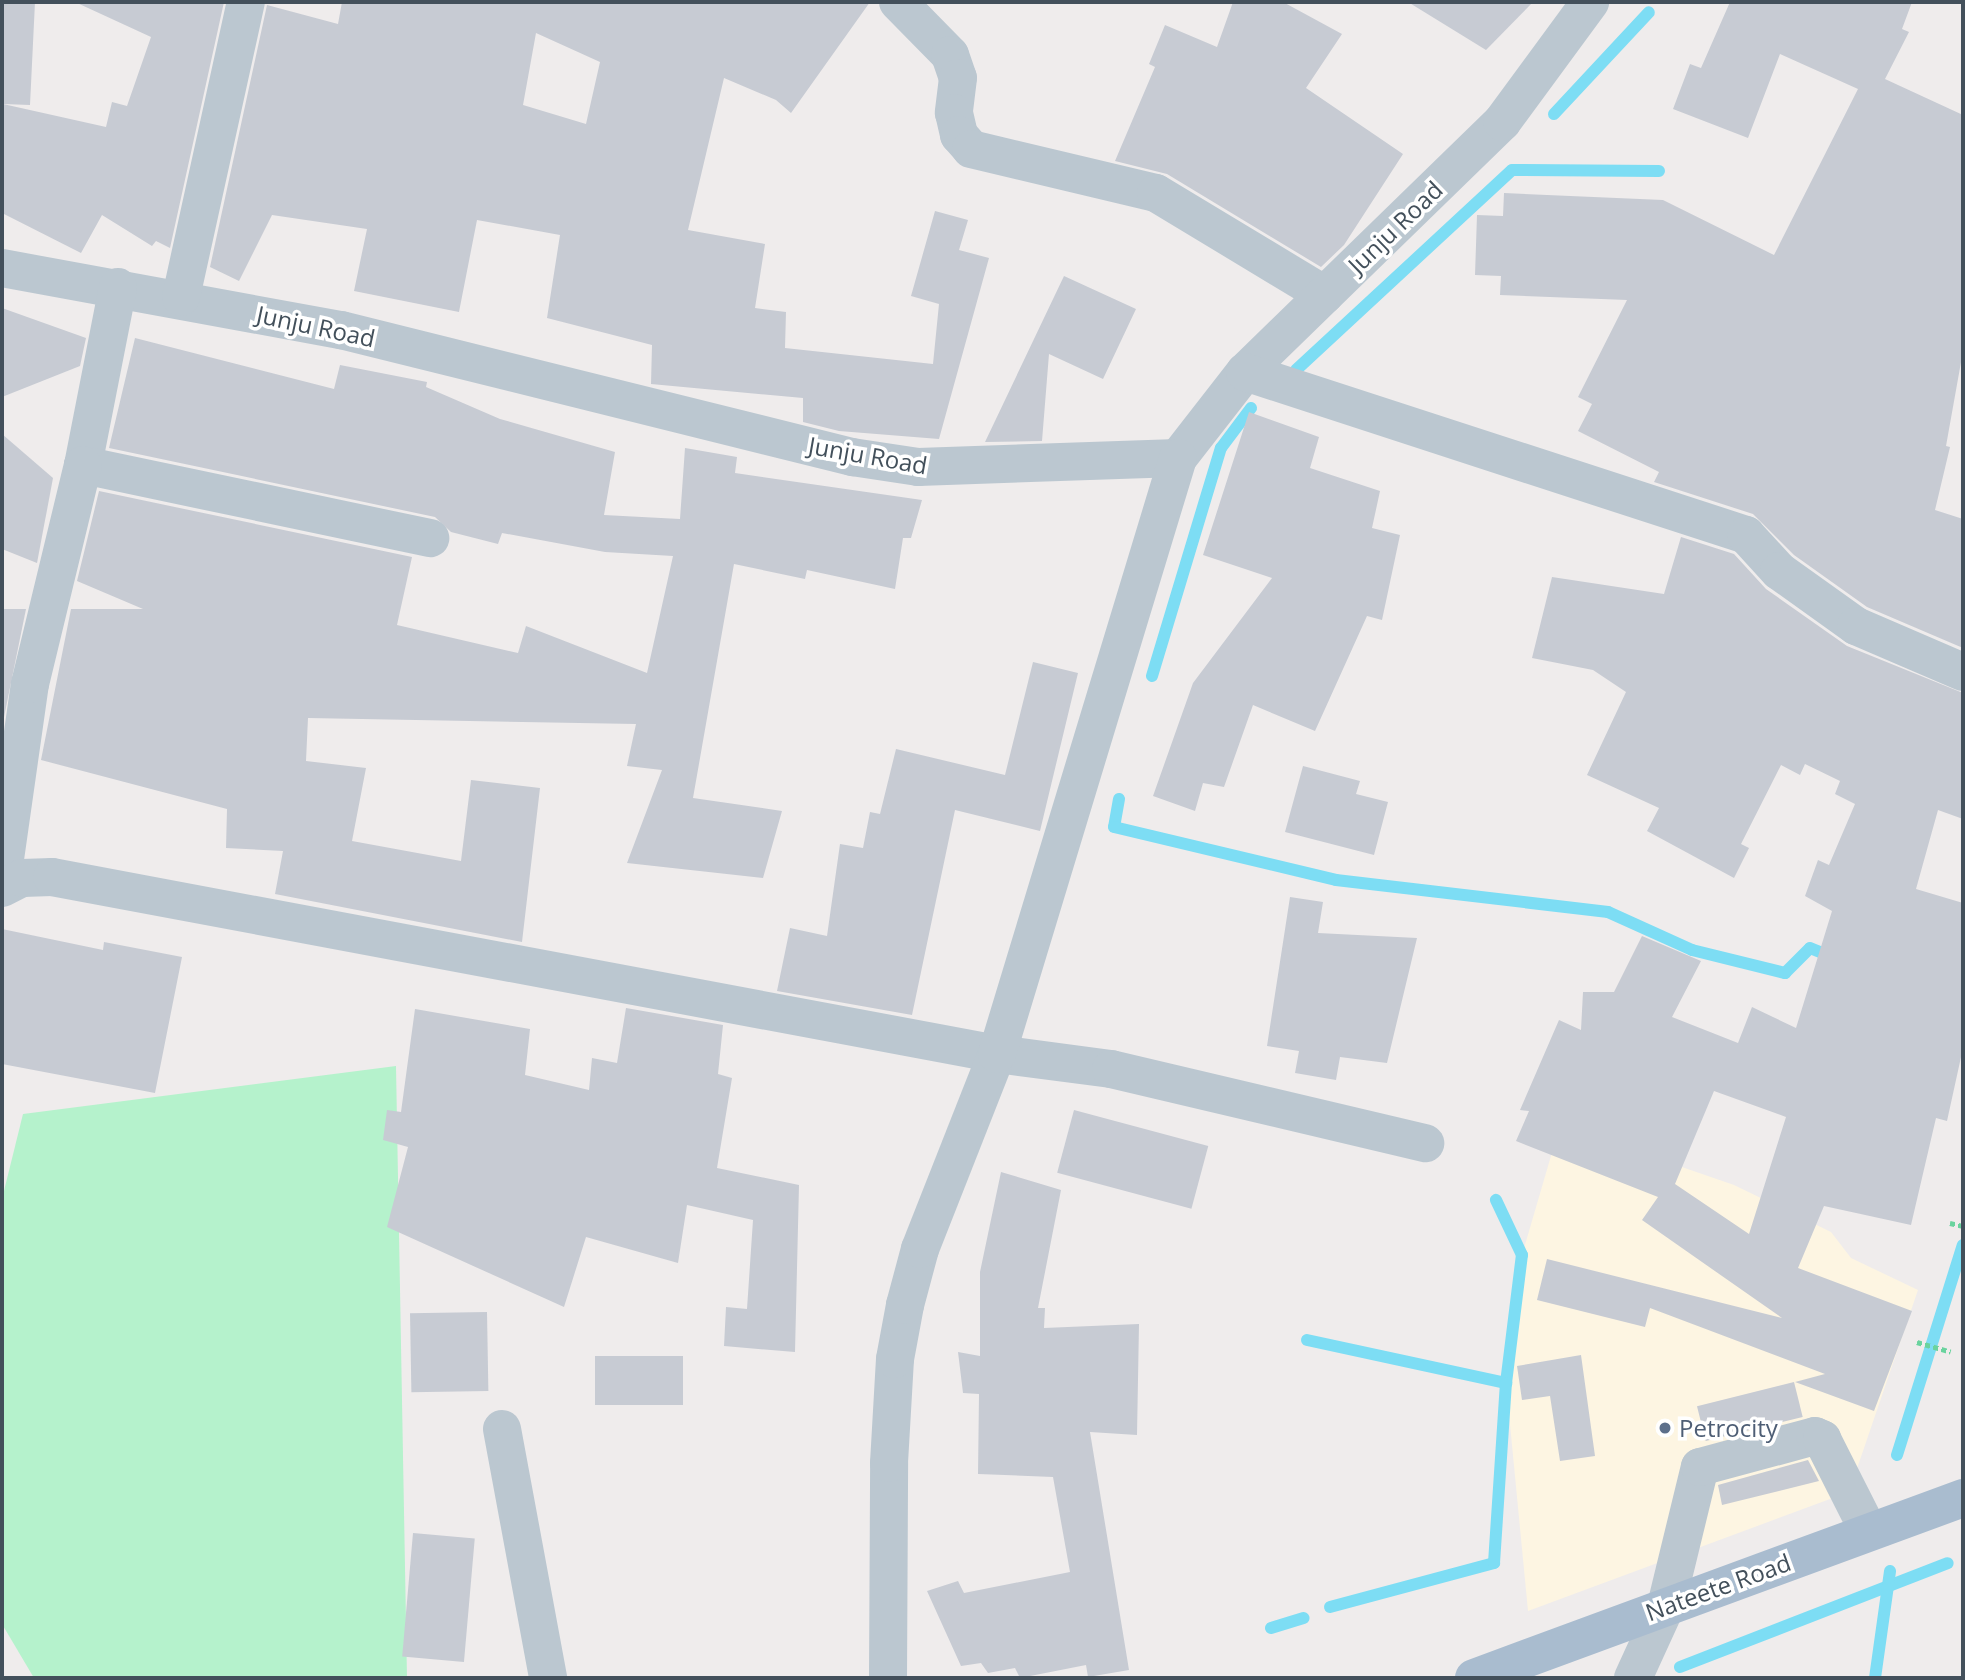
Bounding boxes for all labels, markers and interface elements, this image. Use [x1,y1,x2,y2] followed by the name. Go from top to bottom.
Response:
[1342,175,1448,279] street label: Junju Road
[254,299,378,353] street label: Junju Road
[806,430,930,480] street label: Junju Road
[1679,1414,1778,1442] place label: Petrocity
[1657,1420,1673,1436] marker: Petrocity
[1641,1547,1795,1627] street label: Nateete Road

